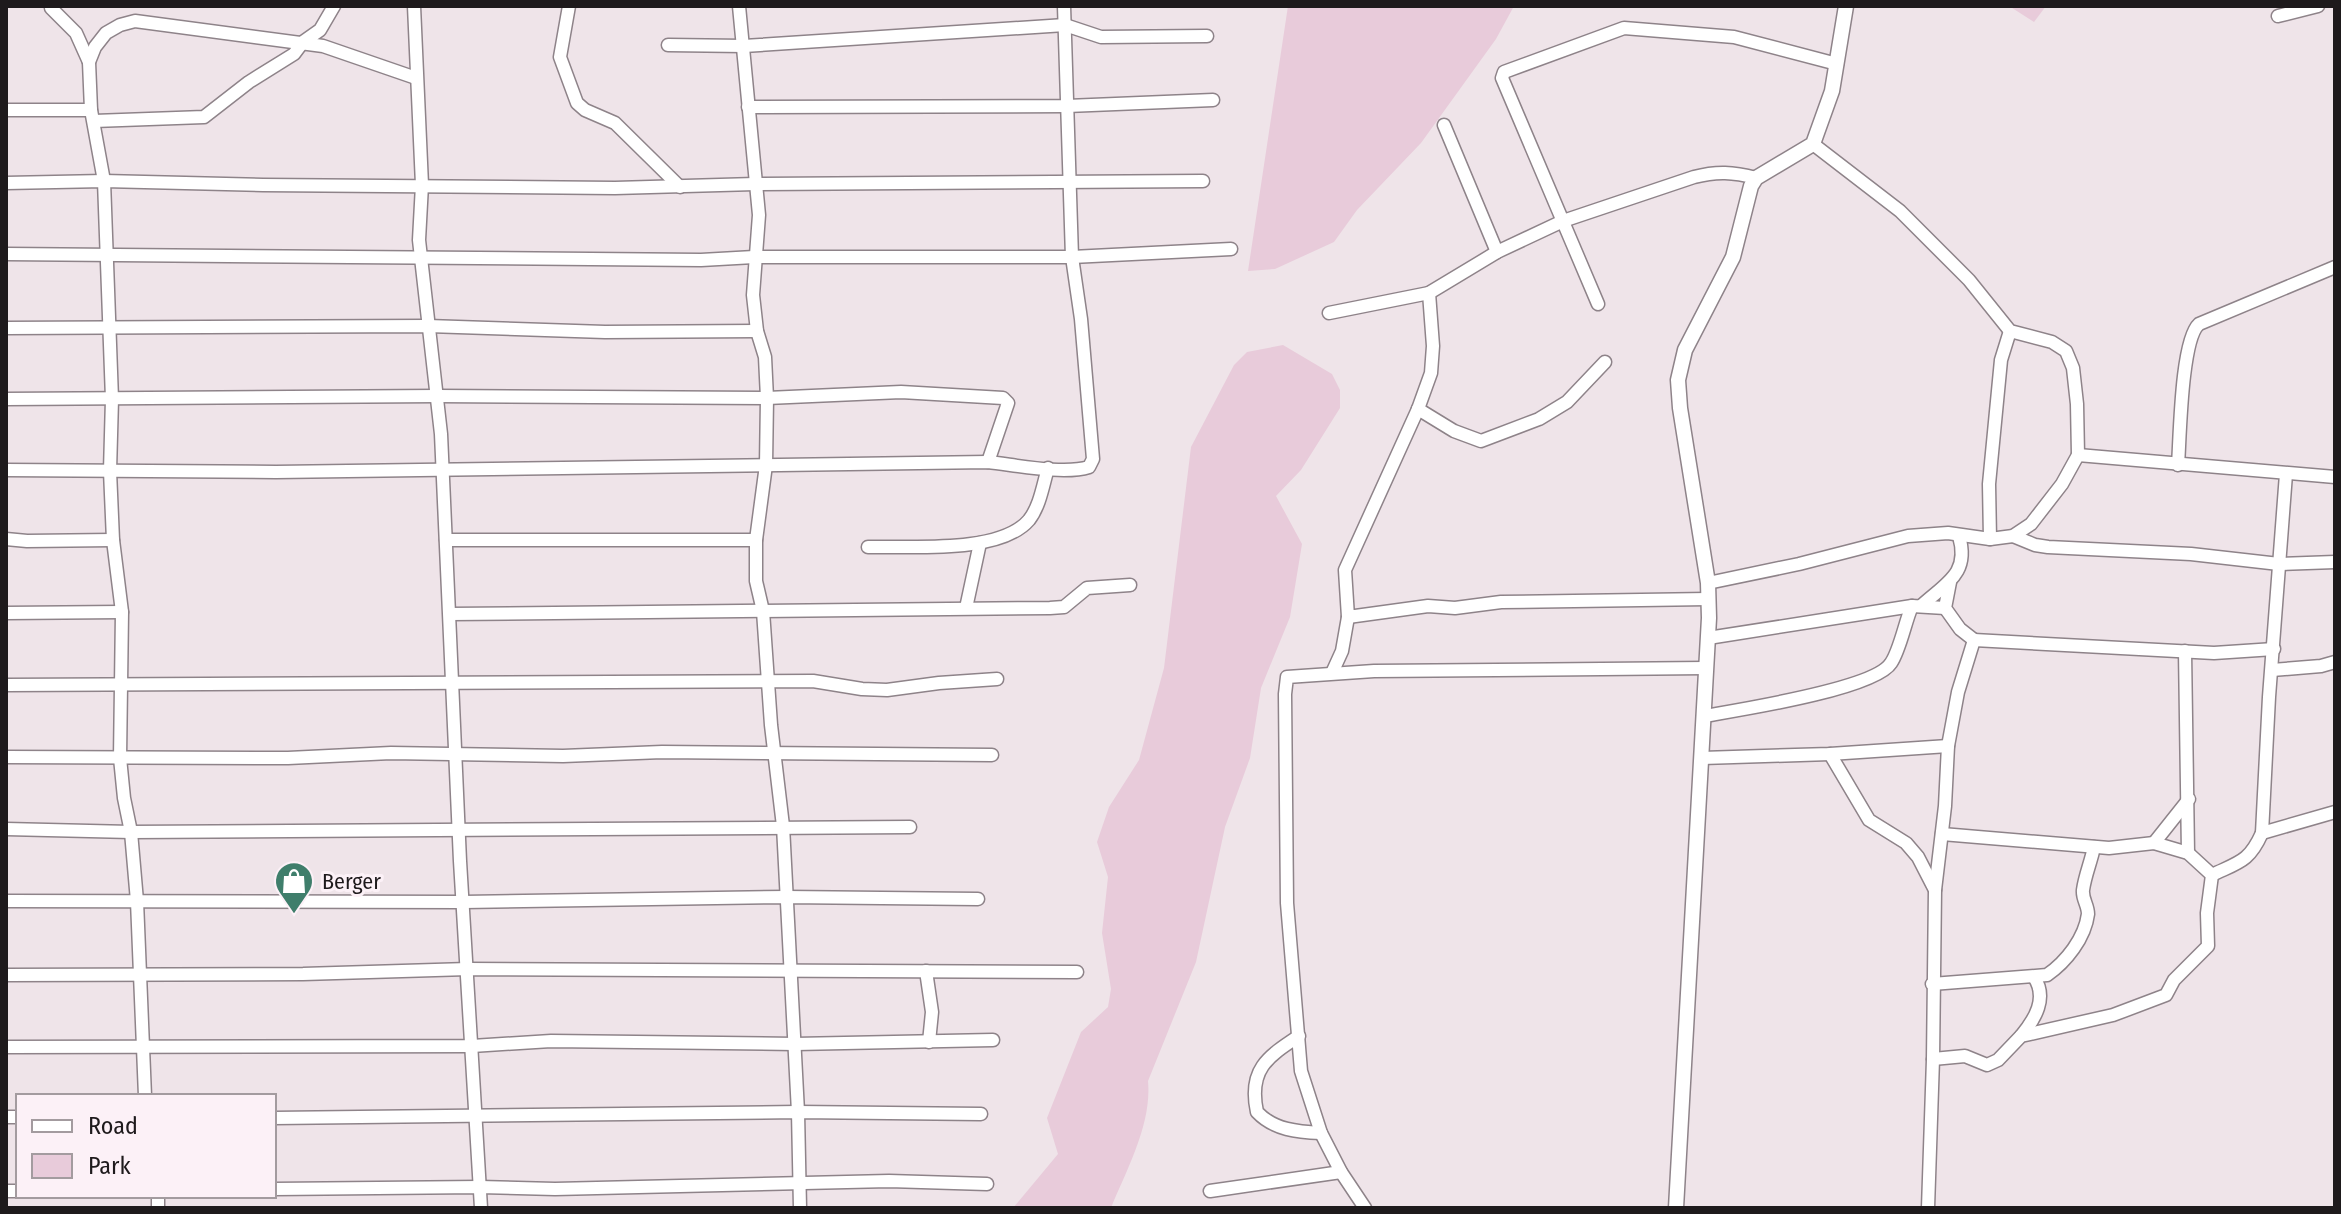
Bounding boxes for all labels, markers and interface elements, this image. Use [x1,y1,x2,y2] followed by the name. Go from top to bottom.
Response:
[273,860,315,915] shop icon: Berger
[322,868,381,895] place label: Berger
[16,1094,276,1198] legend
[88,1112,138,1140] text: Road
[88,1152,131,1180] text: Park

